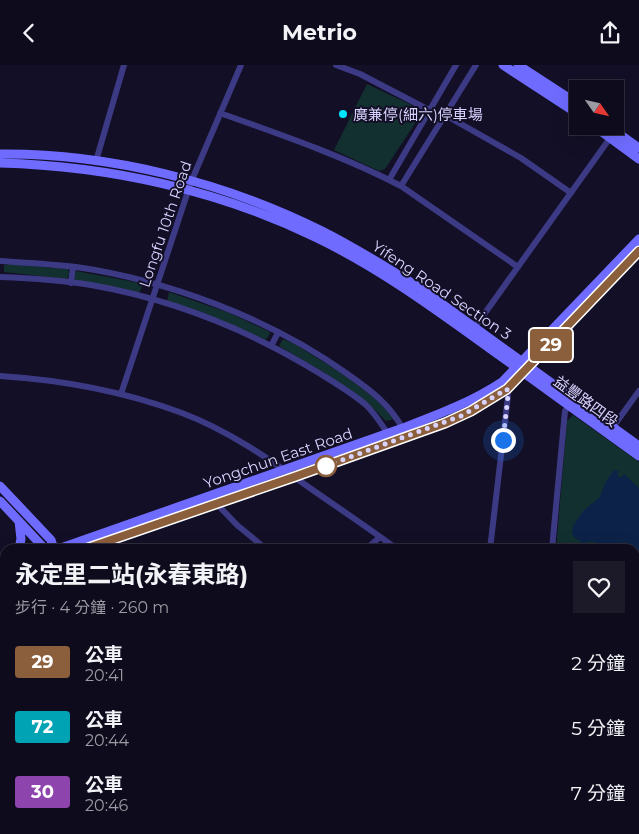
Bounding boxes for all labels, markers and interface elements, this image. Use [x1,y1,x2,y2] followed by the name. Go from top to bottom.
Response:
[15,19,43,47] icon: back
[282,19,357,46] text: Metrio
[596,19,624,47] icon: share
[569,80,624,135] north arrow
[569,80,624,135] map controls
[353,105,483,124] place label: 廣兼停(細六)停車場
[337,108,349,120] marker: 廣兼停(細六)停車場
[134,158,196,290] street label: Longfu 10th Road
[369,236,515,344] street label: Yifeng Road Section 3
[528,329,574,361] line badge: 29
[540,334,562,356] text: 29
[550,371,622,431] street label: 益豐路四段
[201,424,355,492] street label: Yongchun East Road
[491,428,516,453] your location
[315,455,337,477] unlabelled marker
[15,560,248,589] text: 永定里二站(永春東路)
[573,561,625,613] button: heart
[15,598,169,617] text: 步行 · 4 分鐘 · 260 m
[85,643,123,666] text: 公車
[31,651,54,673] text: 29
[571,652,625,675] text: 2 分鐘
[85,666,124,685] text: 20:41
[85,708,123,731] text: 公車
[32,716,53,738] text: 72
[571,717,625,740] text: 5 分鐘
[85,731,129,750] text: 20:44
[85,773,123,796] text: 公車
[31,781,54,803] text: 30
[571,782,625,805] text: 7 分鐘
[85,796,128,815] text: 20:46

